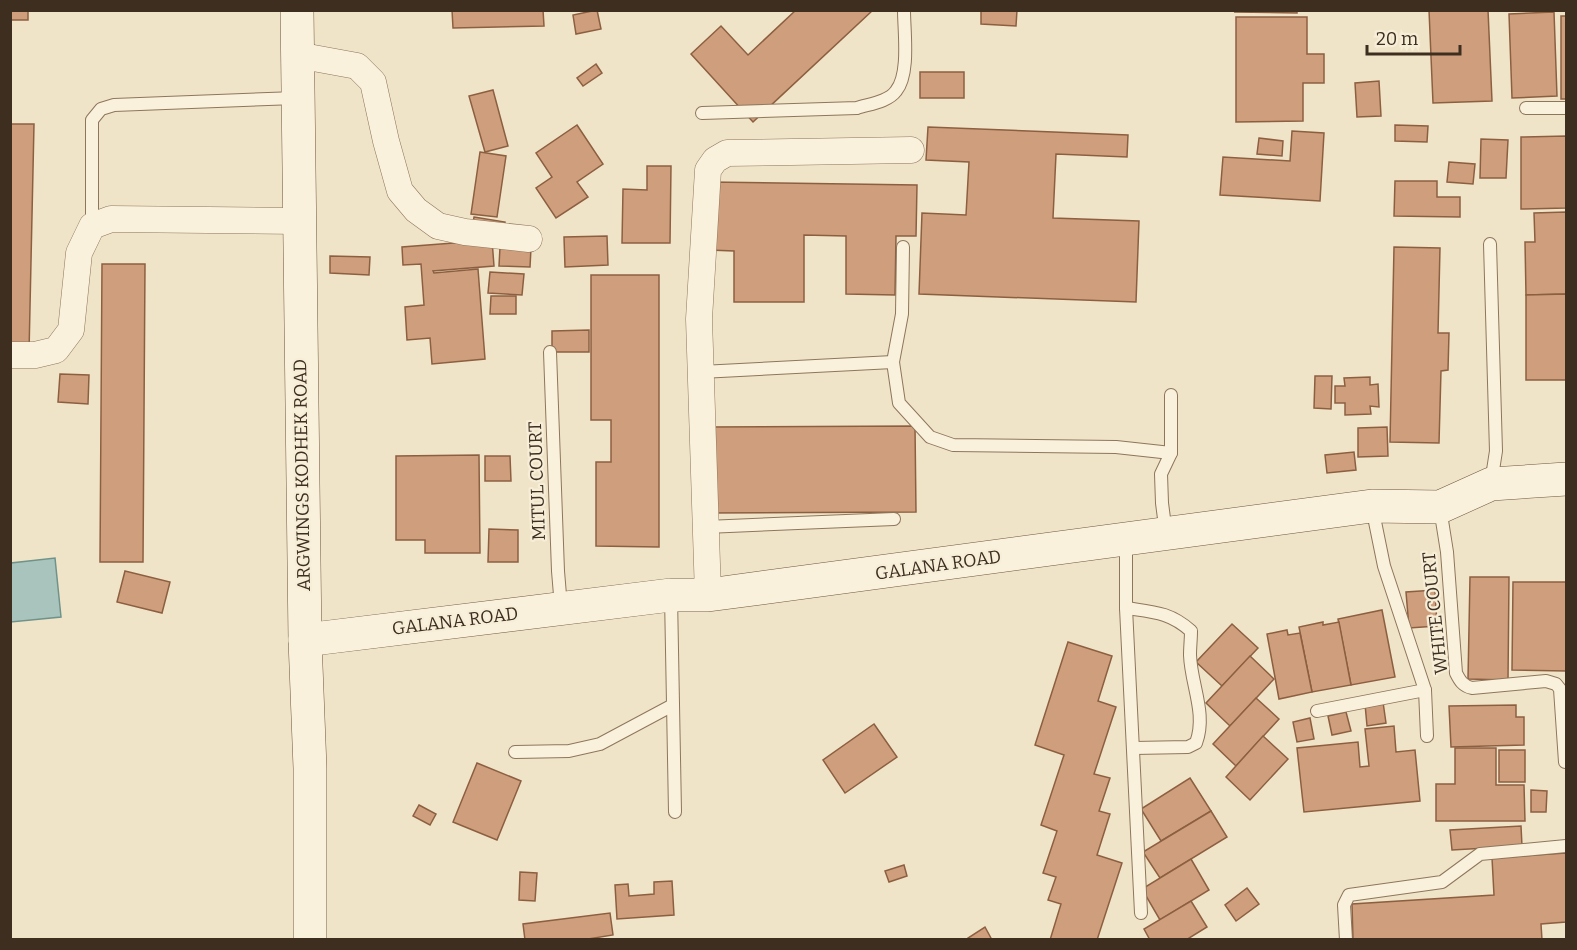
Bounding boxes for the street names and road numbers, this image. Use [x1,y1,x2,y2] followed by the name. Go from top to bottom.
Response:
[289,359,315,591] street label: ARGWINGS KODHEK ROAD
[524,421,550,541] street label: MITUL COURT
[874,545,1002,585] street label: GALANA ROAD
[1418,550,1452,675] street label: WHITE COURT
[391,602,519,640] street label: GALANA ROAD

